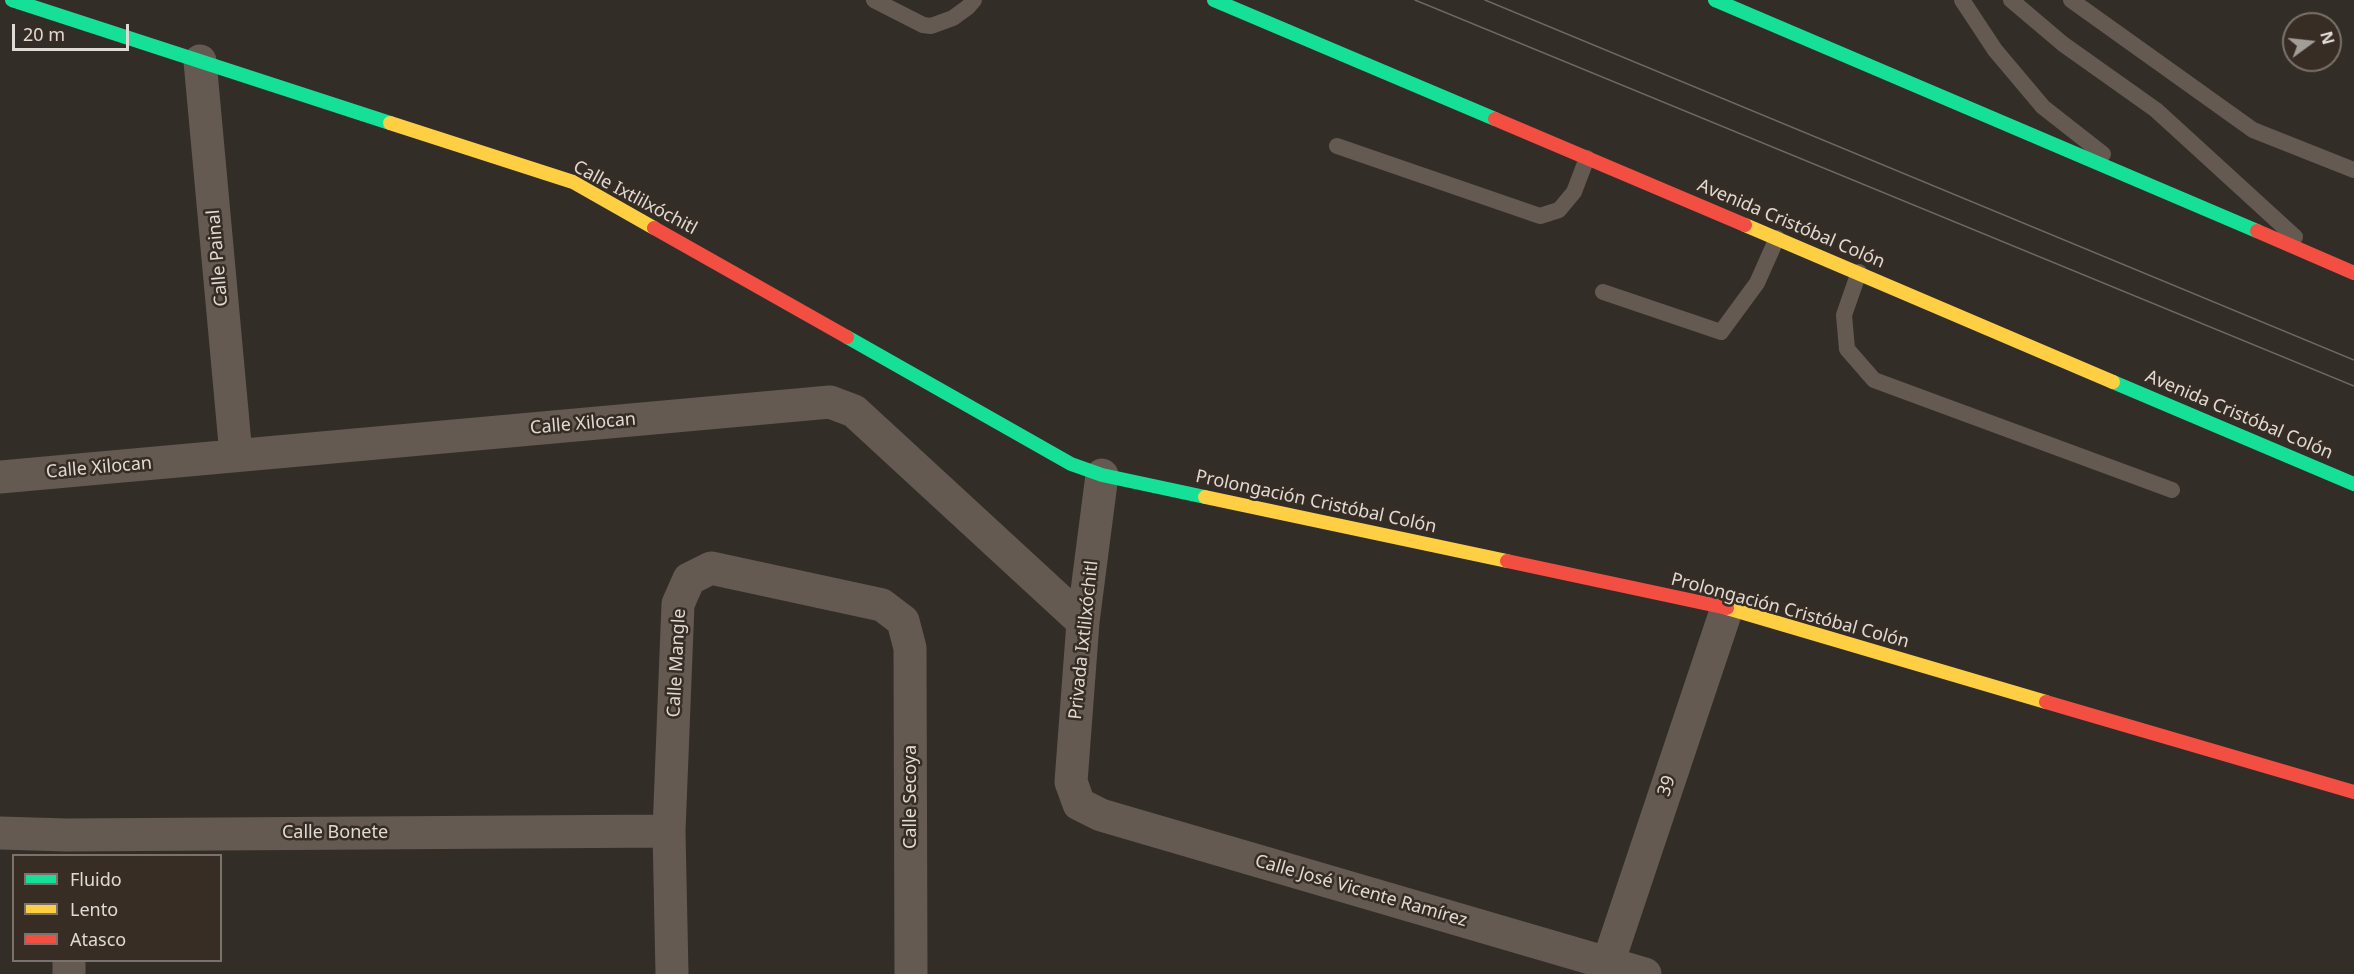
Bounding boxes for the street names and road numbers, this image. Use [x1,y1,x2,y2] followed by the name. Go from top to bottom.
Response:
[569,156,701,240] street label: Calle Ixtlilxóchitl
[1694,175,1888,273] street label: Avenida Cristóbal Colón
[203,209,233,307] street label: Calle Painal
[2142,366,2336,464] street label: Avenida Cristóbal Colón
[529,409,637,439] street label: Calle Xilocan
[45,453,153,483] street label: Calle Xilocan
[1194,466,1438,538] street label: Prolongación Cristóbal Colón
[1065,559,1103,721] street label: Privada Ixtlilxóchitl
[1669,569,1911,653] street label: Prolongación Cristóbal Colón
[663,608,691,718] street label: Calle Mangle
[900,745,922,849] street label: Calle Secoya
[1653,773,1681,799] street label: 39
[282,822,388,844] street label: Calle Bonete
[1252,850,1470,932] street label: Calle José Vicente Ramírez

